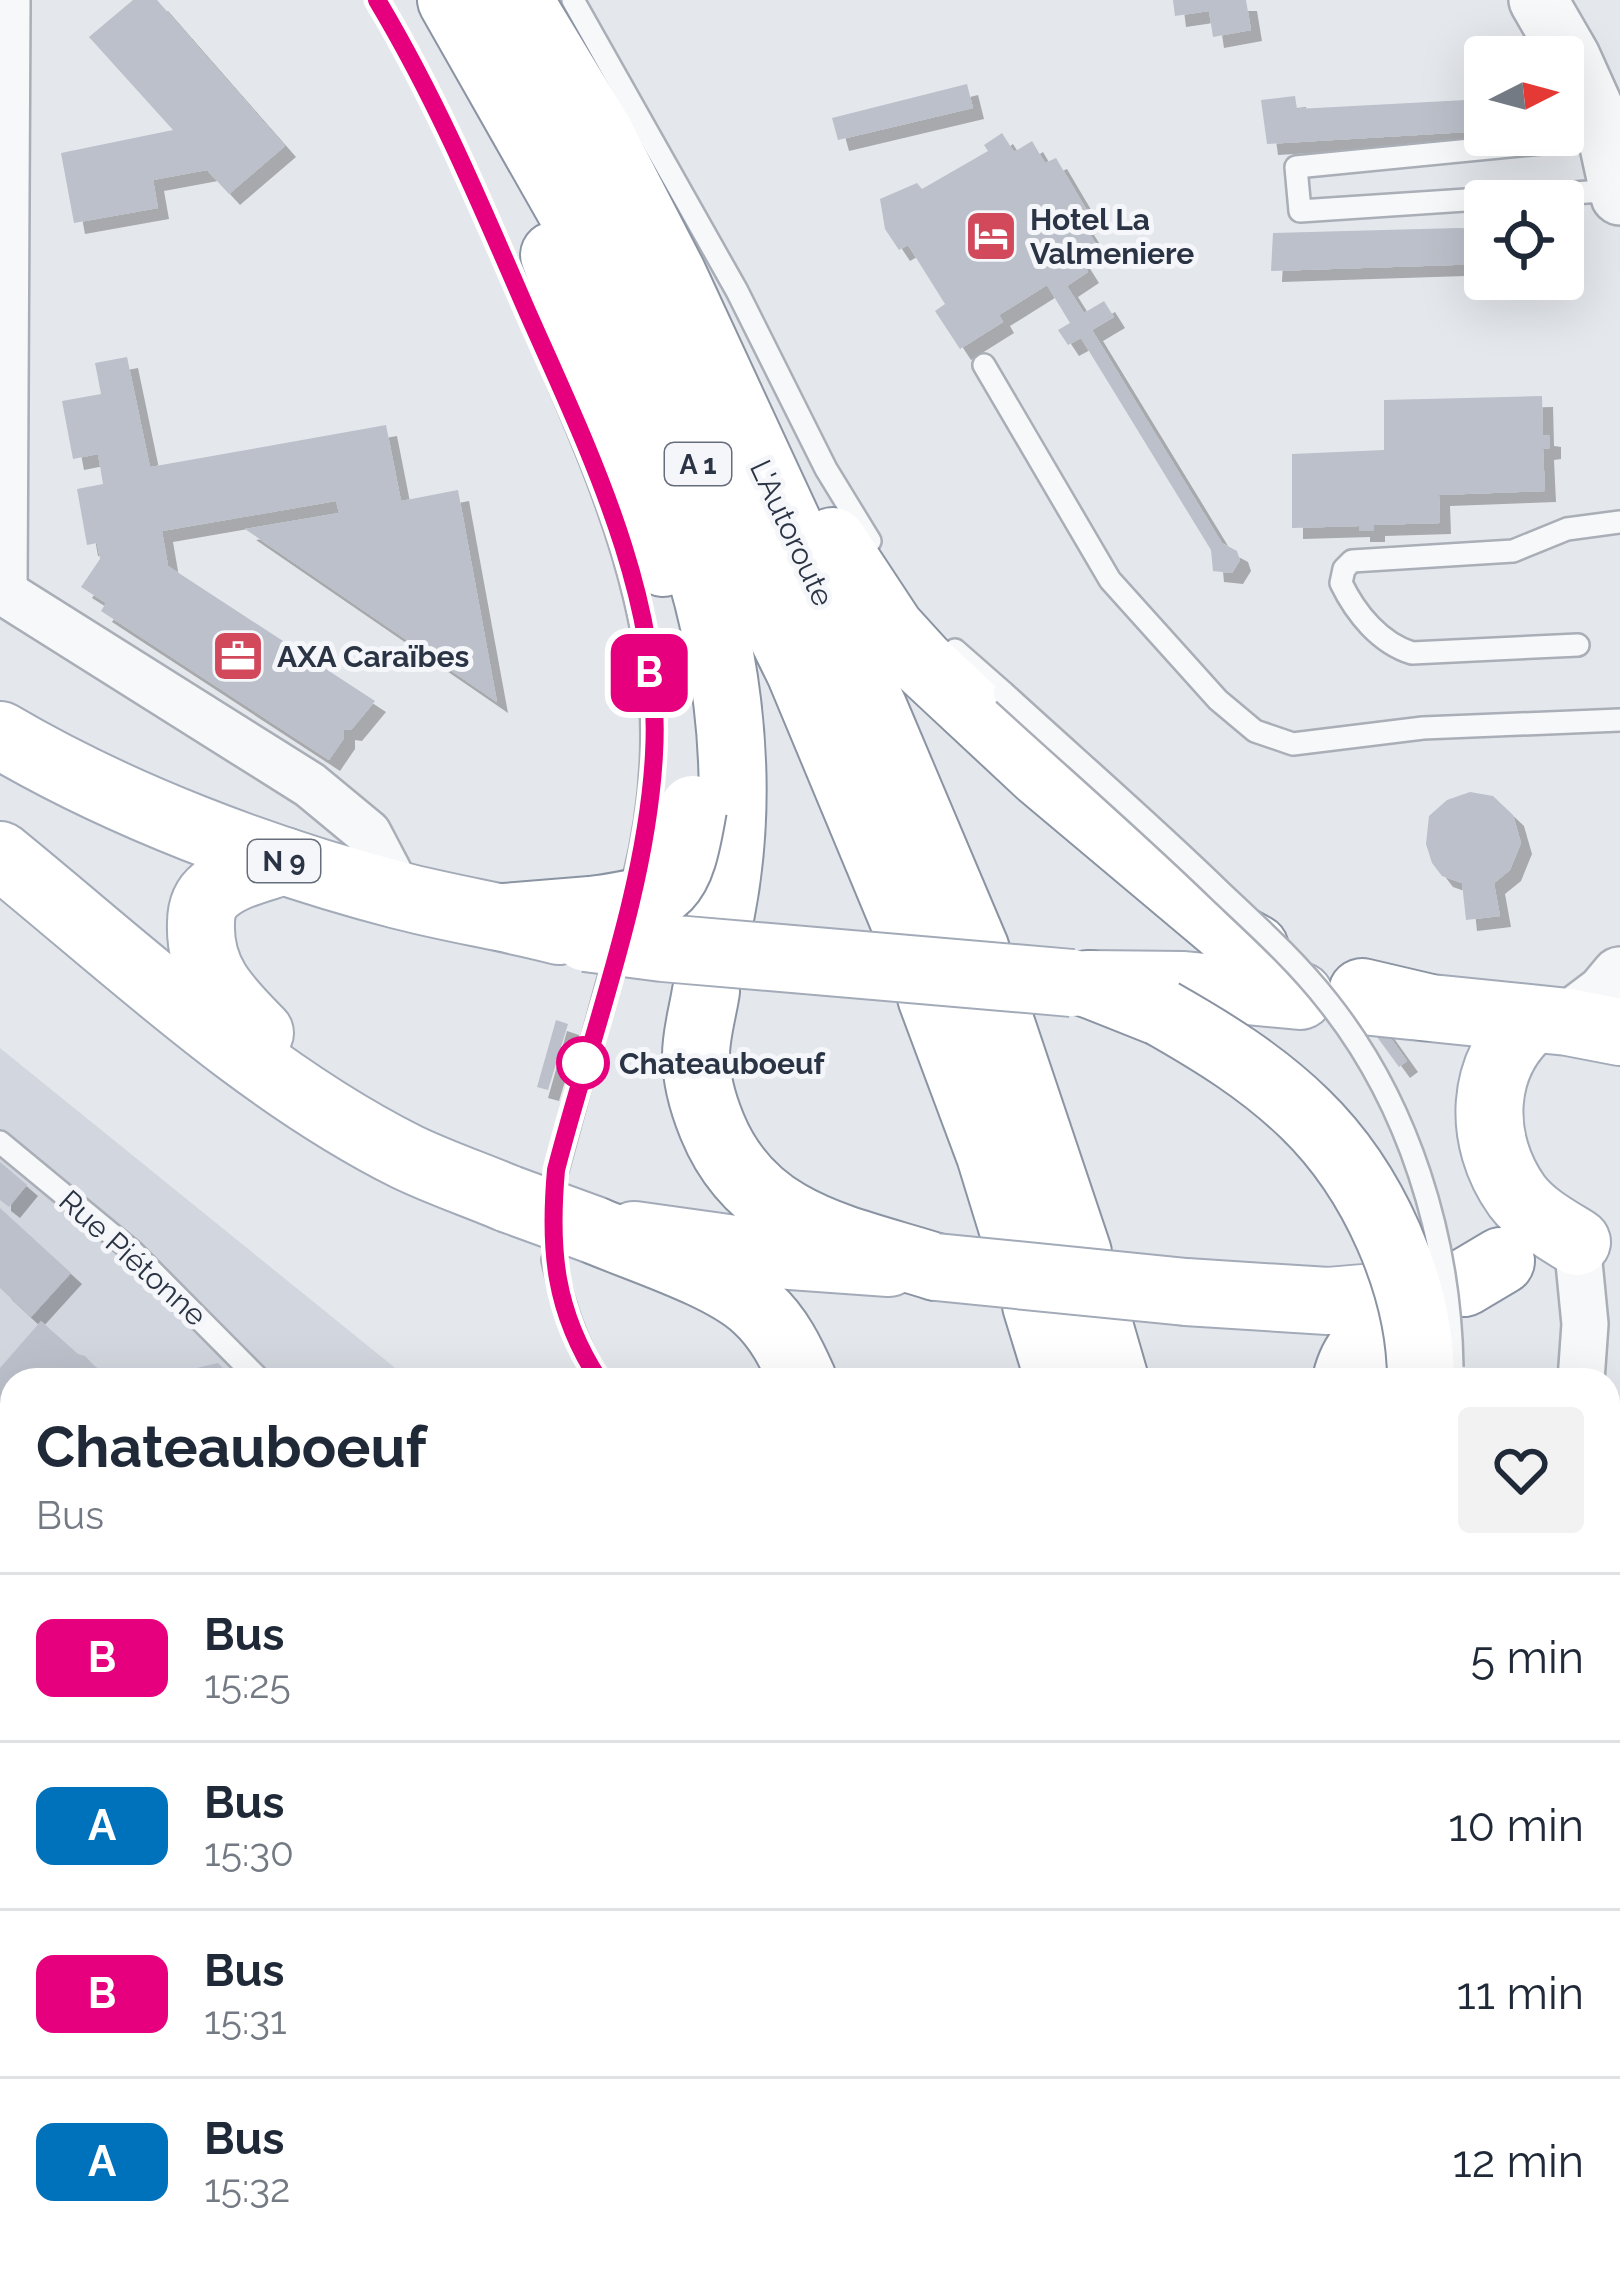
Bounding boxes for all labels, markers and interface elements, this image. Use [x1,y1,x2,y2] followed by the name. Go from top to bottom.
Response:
[1464,36,1584,156] north arrow
[1464,36,1584,300] map controls
[1464,180,1584,300] button: locate
[1030,202,1194,271] place label: Hotel La Valmeniere
[963,208,1019,264] hotel icon: Hotel La Valmeniere
[665,443,731,485] road number: A 1
[743,454,841,612] street label: L'Autoroute
[210,628,266,684] office icon: AXA Caraïbes
[610,634,688,712] line badge: B
[277,639,469,674] place label: AXA Caraïbes
[635,648,663,697] text: B
[248,840,320,882] road number: N 9
[558,1038,608,1088] marker: Chateauboeuf
[619,1046,826,1081] place label: Chateauboeuf
[52,1183,214,1333] street label: Rue Piétonne
[1458,1407,1584,1533] button: heart
[36,1413,427,1480] text: Chateauboeuf
[36,1492,104,1538] text: Bus
[204,1608,285,1661] text: Bus
[1471,1631,1584,1684] text: 5 min
[88,1633,116,1682] text: B
[204,1661,291,1707] text: 15:25
[204,1776,285,1829] text: Bus
[1448,1799,1584,1852] text: 10 min
[88,1801,116,1850] text: A
[204,1829,294,1875] text: 15:30
[204,1944,285,1997] text: Bus
[1457,1967,1584,2020] text: 11 min
[88,1969,116,2018] text: B
[204,1997,287,2043] text: 15:31
[204,2112,285,2165] text: Bus
[1452,2135,1584,2188] text: 12 min
[88,2137,116,2186] text: A
[204,2165,290,2211] text: 15:32

